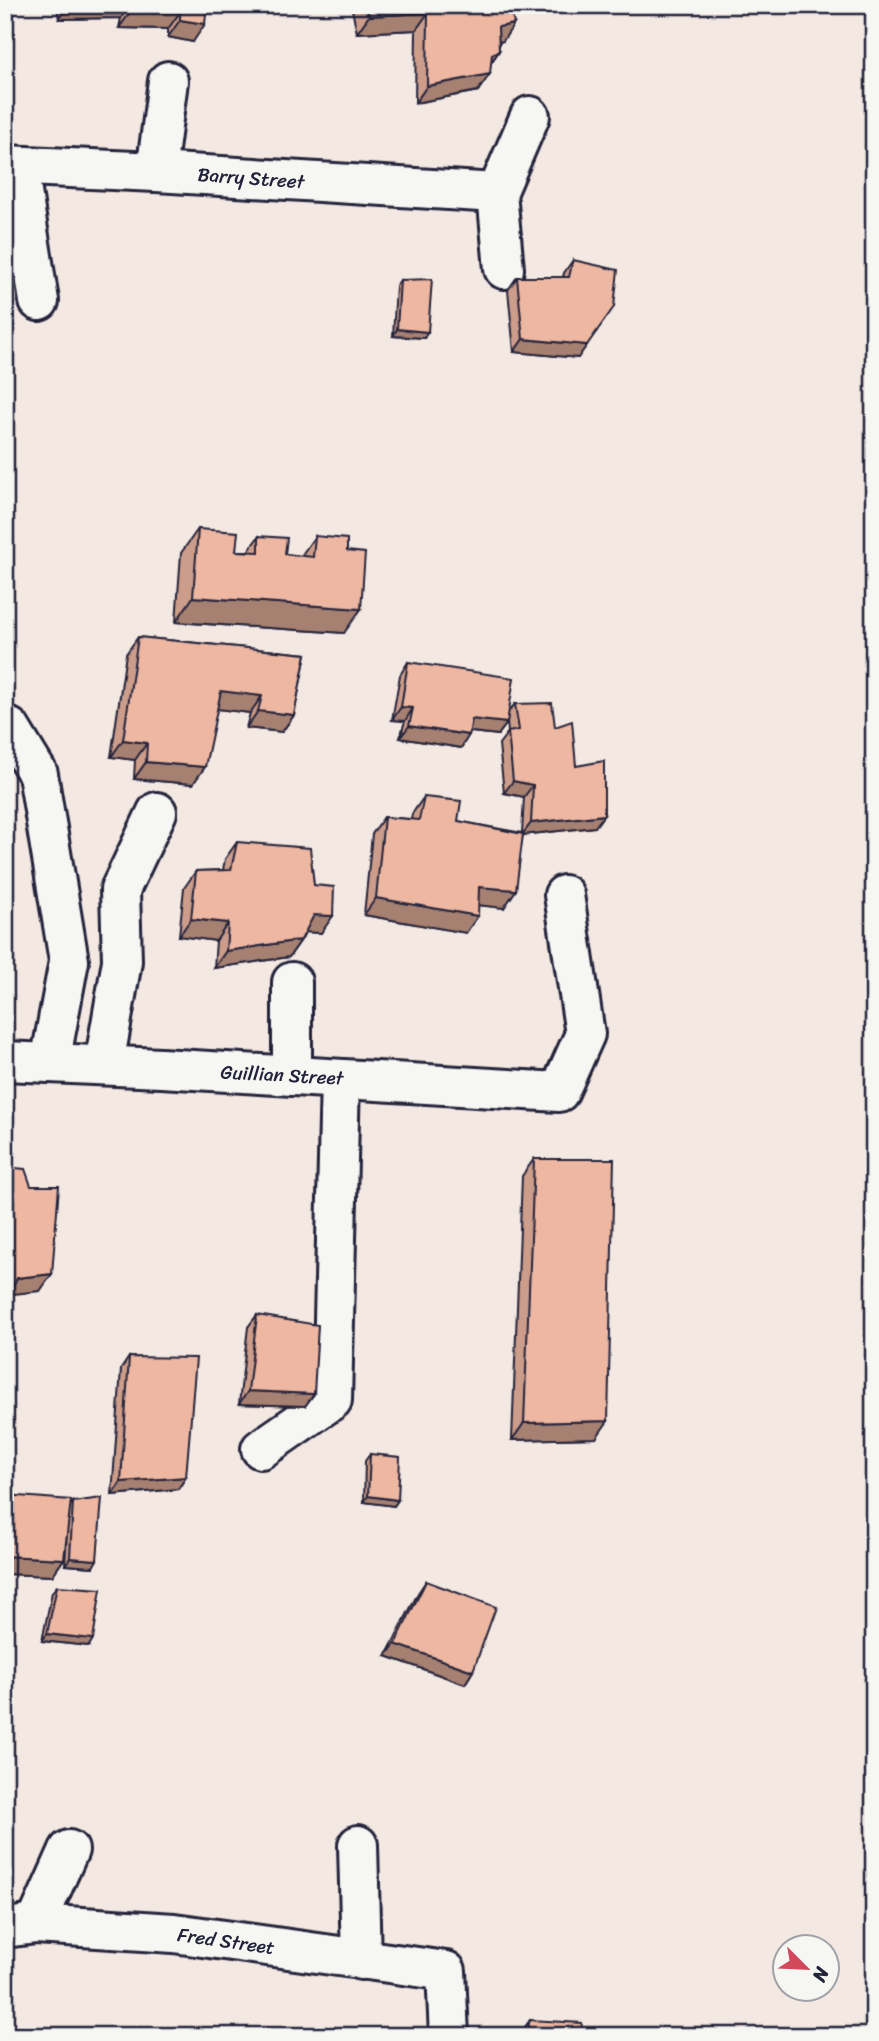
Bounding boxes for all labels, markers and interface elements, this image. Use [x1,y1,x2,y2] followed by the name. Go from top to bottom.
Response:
[196,158,307,198] street label: Barry Street
[220,1055,345,1095] street label: Guillian Street
[175,1918,277,1964] street label: Fred Street
[770,1932,840,2002] north arrow
[803,1961,839,1988] text: N

